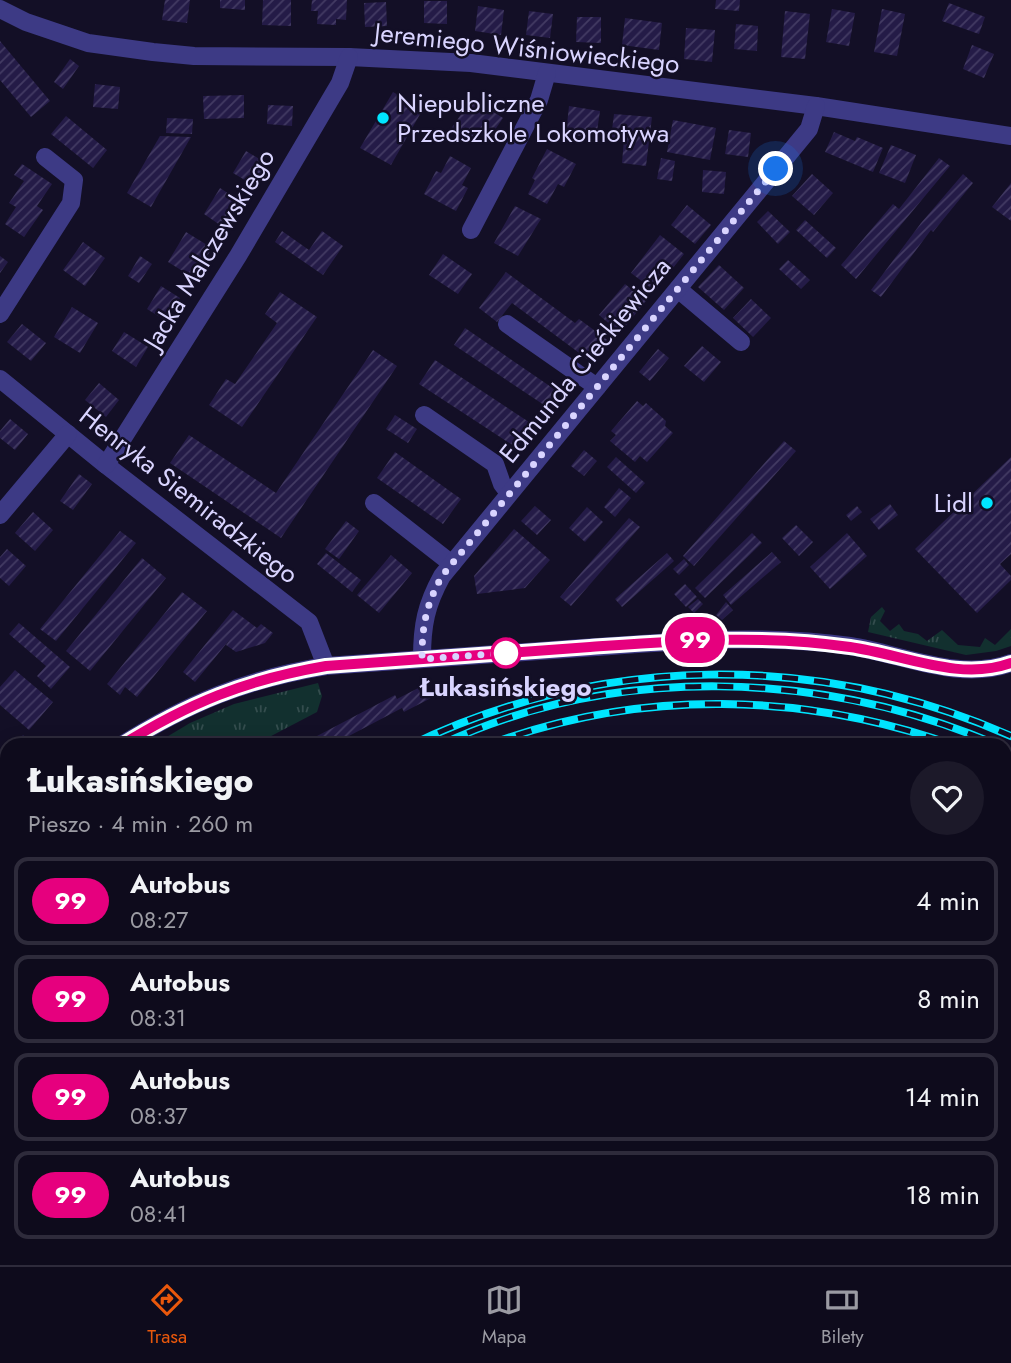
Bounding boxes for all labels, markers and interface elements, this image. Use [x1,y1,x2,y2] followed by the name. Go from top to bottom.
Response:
[369,13,682,83] street label: Jeremiego Wiśniowieckiego
[397,84,669,152] place label: Niepubliczne Przedszkole Lokomotywa
[375,110,391,126] marker: Niepubliczne Przedszkole Lokomotywa
[132,141,284,359] street label: Jacka Malczewskiego
[758,151,793,186] your location
[490,249,680,471] street label: Edmunda Ciećkiewicza
[71,397,307,593] street label: Henryka Siemiradzkiego
[934,484,973,522] place label: Lidl
[979,495,995,511] marker: Lidl
[664,617,726,663] line badge: 99
[679,622,711,657] text: 99
[491,638,521,668] marker: Łukasińskiego
[419,668,592,706] place label: Łukasińskiego
[28,757,253,804] text: Łukasińskiego
[910,761,984,835] button: heart
[28,807,253,841] text: Pieszo · 4 min · 260 m
[130,865,230,903] text: Autobus
[916,882,980,920] text: 4 min
[54,883,87,918] text: 99
[130,903,188,937] text: 08:27
[130,963,230,1001] text: Autobus
[917,980,980,1018] text: 8 min
[54,981,87,1016] text: 99
[130,1001,186,1035] text: 08:31
[130,1061,230,1099] text: Autobus
[905,1078,980,1116] text: 14 min
[54,1079,87,1114] text: 99
[130,1099,188,1133] text: 08:37
[130,1159,230,1197] text: Autobus
[906,1176,980,1214] text: 18 min
[54,1177,87,1212] text: 99
[130,1197,187,1231] text: 08:41
[147,1281,187,1350] tab: Trasa
[482,1281,526,1350] tab: Mapa
[821,1281,864,1350] tab: Bilety

